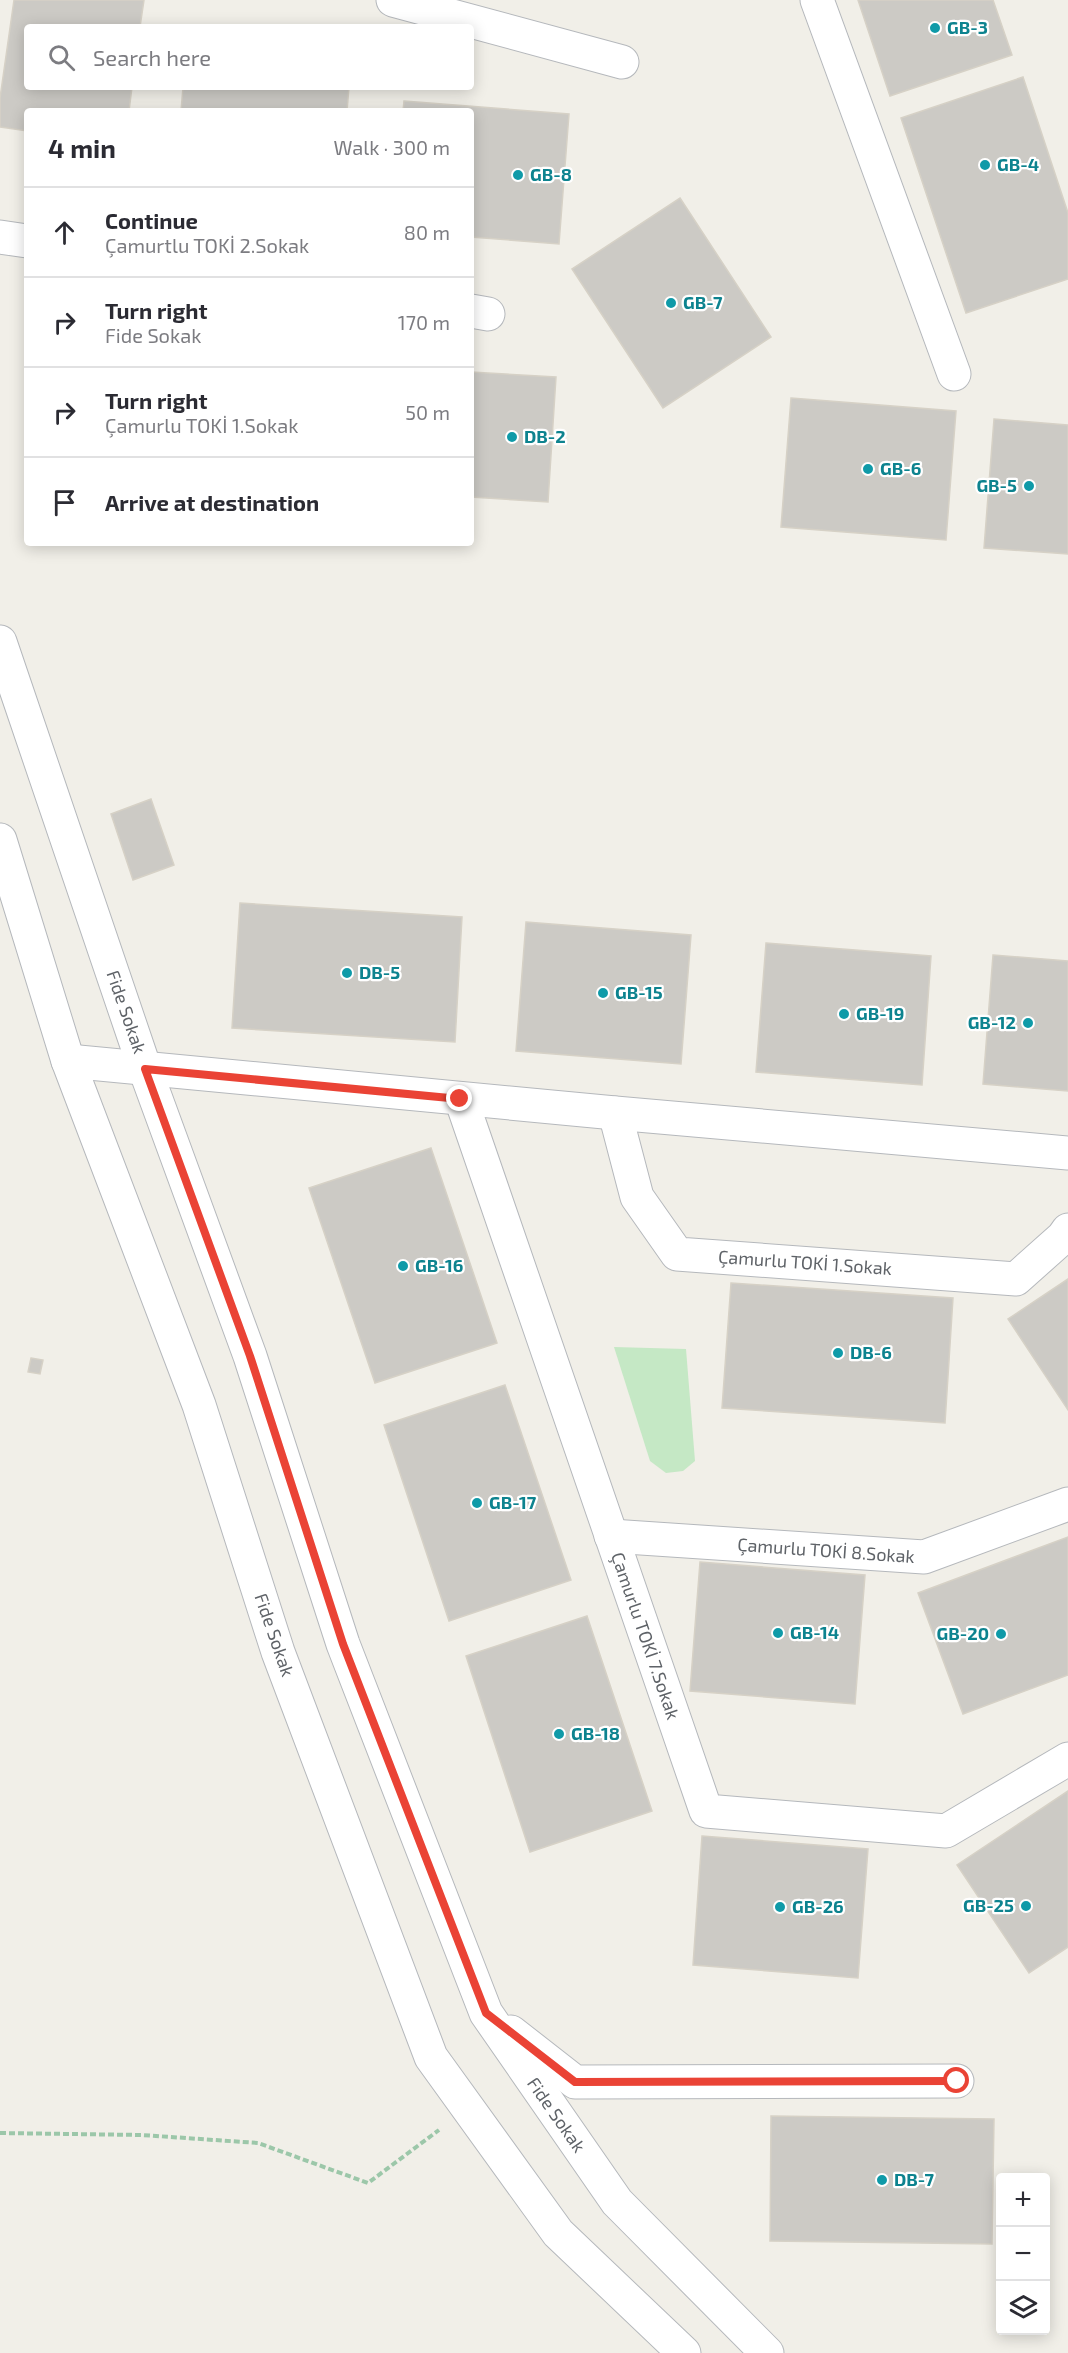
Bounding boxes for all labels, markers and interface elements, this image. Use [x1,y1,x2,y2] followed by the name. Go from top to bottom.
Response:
[947,16,988,38] place label: GB-3
[928,21,942,35] marker: GB-3
[24,24,474,90] search box
[45,41,78,74] icon: search
[93,44,211,70] text: Search here
[48,132,116,163] text: 4 min
[334,135,450,159] text: Walk · 300 m
[997,153,1039,175] place label: GB-4
[978,158,992,172] marker: GB-4
[530,163,572,185] place label: GB-8
[511,168,525,182] marker: GB-8
[105,207,198,233] text: Continue
[48,216,81,249] icon: ahead
[404,220,450,244] text: 80 m
[105,233,309,257] text: Çamurtlu TOKİ 2.Sokak
[683,291,723,313] place label: GB-7
[664,296,678,310] marker: GB-7
[105,297,207,323] text: Turn right
[48,306,81,339] icon: right
[398,310,450,334] text: 170 m
[105,323,201,347] text: Fide Sokak
[105,387,207,413] text: Turn right
[48,396,81,429] icon: right
[405,400,450,424] text: 50 m
[105,413,298,437] text: Çamurlu TOKİ 1.Sokak
[524,425,566,447] place label: DB-2
[505,430,519,444] marker: DB-2
[880,457,921,479] place label: GB-6
[861,462,875,476] marker: GB-6
[976,474,1017,496] place label: GB-5
[1022,479,1036,493] marker: GB-5
[48,486,81,519] icon: arrive
[105,489,319,515] text: Arrive at destination
[359,961,400,983] place label: DB-5
[340,966,354,980] marker: DB-5
[102,967,151,1056] street label: Fide Sokak
[615,981,663,1003] place label: GB-15
[596,986,610,1000] marker: GB-15
[856,1002,904,1024] place label: GB-19
[837,1007,851,1021] marker: GB-19
[968,1011,1016,1033] place label: GB-12
[1021,1016,1035,1030] marker: GB-12
[446,1085,472,1111] route end
[717,1245,893,1280] street label: Çamurlu TOKİ 1.Sokak
[415,1254,463,1276] place label: GB-16
[396,1259,410,1273] marker: GB-16
[850,1341,892,1363] place label: DB-6
[831,1346,845,1360] marker: DB-6
[489,1491,537,1513] place label: GB-17
[470,1496,484,1510] marker: GB-17
[737,1533,916,1568] street label: Çamurlu TOKİ 8.Sokak
[606,1549,685,1722] street label: Çamurlu TOKİ 7.Sokak
[250,1590,299,1679] street label: Fide Sokak
[790,1621,839,1643] place label: GB-14
[937,1622,989,1644] place label: GB-20
[771,1626,785,1640] marker: GB-14
[994,1627,1008,1641] marker: GB-20
[571,1722,620,1744] place label: GB-18
[552,1727,566,1741] marker: GB-18
[963,1894,1014,1916] place label: GB-25
[792,1895,844,1917] place label: GB-26
[1019,1899,1033,1913] marker: GB-25
[773,1900,787,1914] marker: GB-26
[943,2067,969,2093] route start
[523,2073,591,2156] street label: Fide Sokak
[894,2168,935,2190] place label: DB-7
[875,2173,889,2187] marker: DB-7
[996,2173,1050,2335] map controls
[996,2173,1050,2227] button: +
[996,2227,1050,2281] button: −
[996,2281,1050,2335] button: layers

